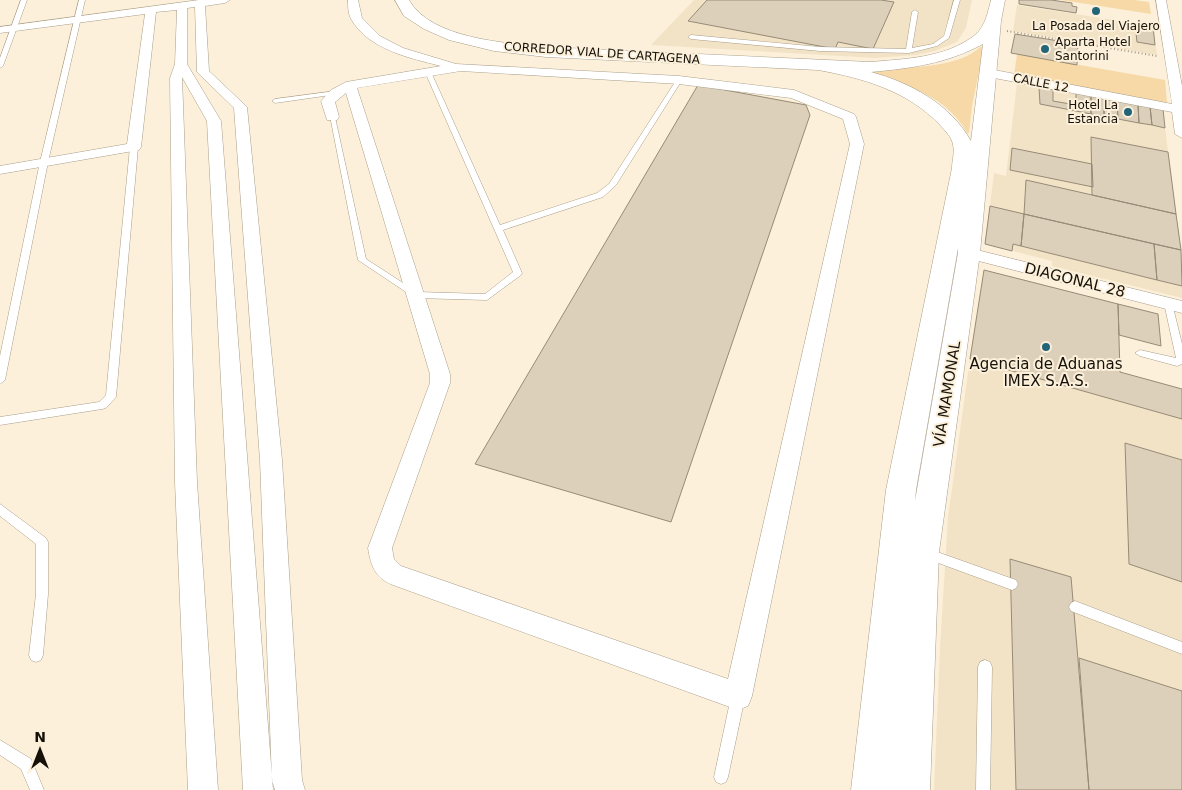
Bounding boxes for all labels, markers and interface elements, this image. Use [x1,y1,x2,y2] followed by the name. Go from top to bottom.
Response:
[1090,5,1102,17] marker: La Posada del Viajero
[1032,19,1160,33] place label: La Posada del Viajero
[1055,35,1131,63] place label: Aparta Hotel Santorini
[503,39,701,67] street label: CORREDOR VIAL DE CARTAGENA
[1039,43,1051,55] marker: Aparta Hotel Santorini
[1012,71,1070,95] street label: CALLE 12
[1067,98,1118,126] place label: Hotel La Estancia
[1122,106,1134,118] marker: Hotel La Estancia
[1023,259,1127,301] street label: DIAGONAL 28
[929,339,964,449] street label: VÍA MAMONAL
[1040,341,1052,353] marker: Agencia de Aduanas IMEX S.A.S.
[969,355,1123,390] place label: Agencia de Aduanas IMEX S.A.S.
[15,725,65,775] north arrow
[34,729,46,745] text: N

